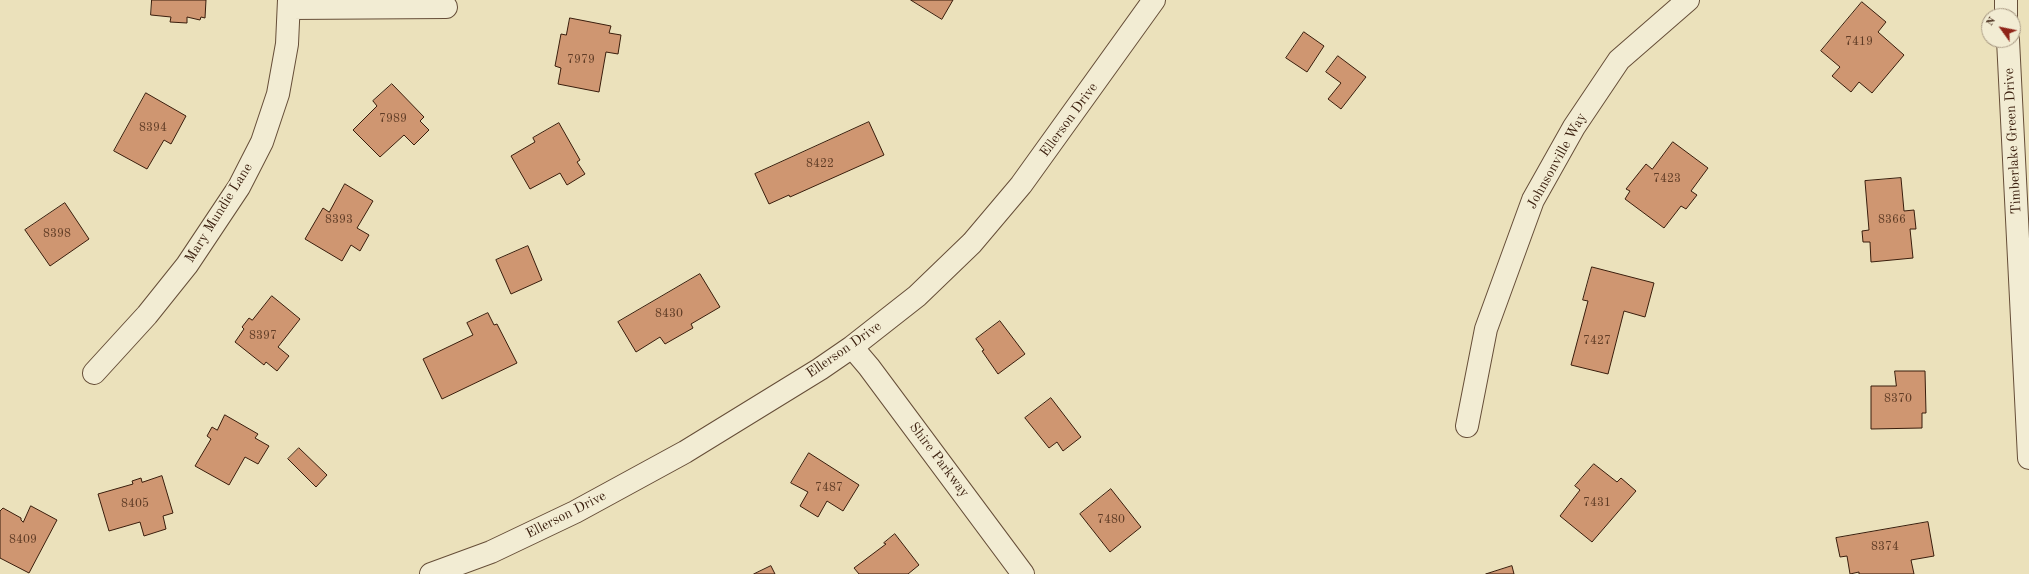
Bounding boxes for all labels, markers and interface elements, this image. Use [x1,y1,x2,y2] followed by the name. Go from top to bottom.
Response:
[1981,8,2021,48] north arrow
[1984,15,1998,28] text: N
[1845,35,1873,49] house number: 7419
[567,53,595,67] house number: 7979
[2001,67,2025,215] street label: Timberlake Green Drive
[1036,80,1102,160] street label: Ellerson Drive
[1524,110,1590,212] street label: Johnsonville Way
[379,112,407,126] house number: 7989
[139,121,167,135] house number: 8394
[806,157,834,171] house number: 8422
[182,160,256,266] street label: Mary Mundie Lane
[1653,172,1681,186] house number: 7423
[325,213,353,227] house number: 8393
[1878,213,1906,227] house number: 8366
[43,227,71,241] house number: 8398
[655,307,683,321] house number: 8430
[803,318,885,382] street label: Ellerson Drive
[249,329,277,343] house number: 8397
[1583,334,1611,348] house number: 7427
[1884,392,1912,406] house number: 8370
[905,419,973,501] street label: Shire Parkway
[815,481,843,495] house number: 7487
[523,488,609,542] street label: Ellerson Drive
[1583,496,1611,510] house number: 7431
[121,497,149,511] house number: 8405
[1097,513,1125,527] house number: 7480
[9,533,37,547] house number: 8409
[1871,540,1899,554] house number: 8374

